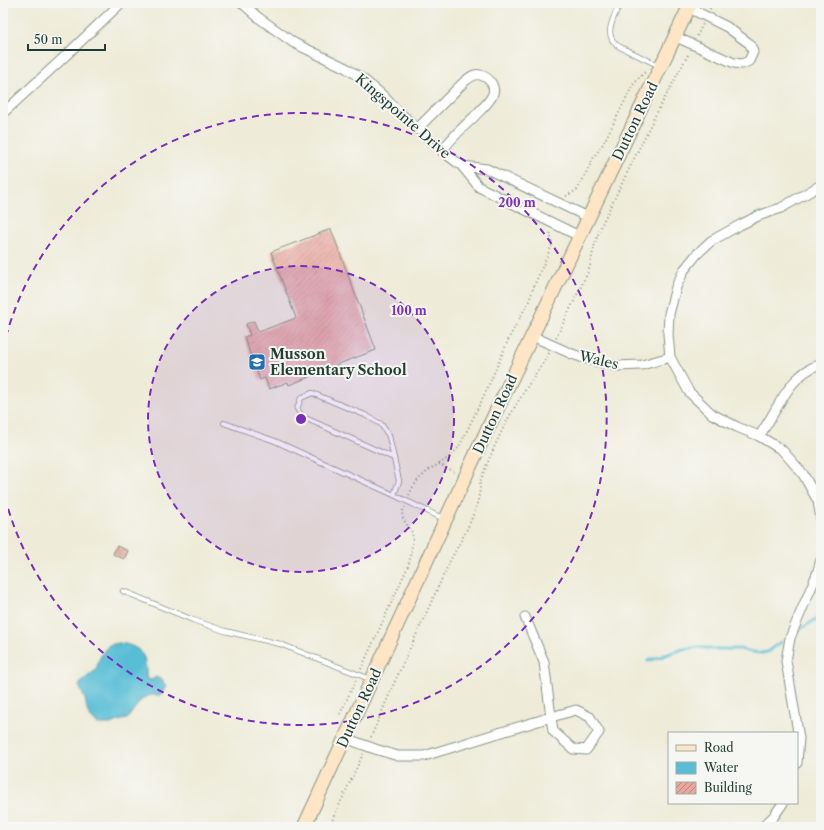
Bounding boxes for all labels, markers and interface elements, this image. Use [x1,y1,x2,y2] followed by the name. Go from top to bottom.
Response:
[28,26,105,52] scale bar
[34,32,63,47] text: 50 m
[352,70,455,162] street label: Kingspointe Drive
[608,78,662,163] street label: Dutton Road
[498,195,536,210] text: 200 m
[391,303,427,318] text: 100 m
[270,345,407,379] place label: Musson Elementary School
[577,347,620,373] street label: Wales
[247,352,267,372] school or university icon: Musson Elementary School
[469,371,521,457] street label: Dutton Road
[294,412,308,426] centre of rings
[333,665,385,751] street label: Dutton Road
[668,732,798,804] legend
[704,740,734,755] text: Road
[703,760,738,775] text: Water
[704,780,752,795] text: Building

